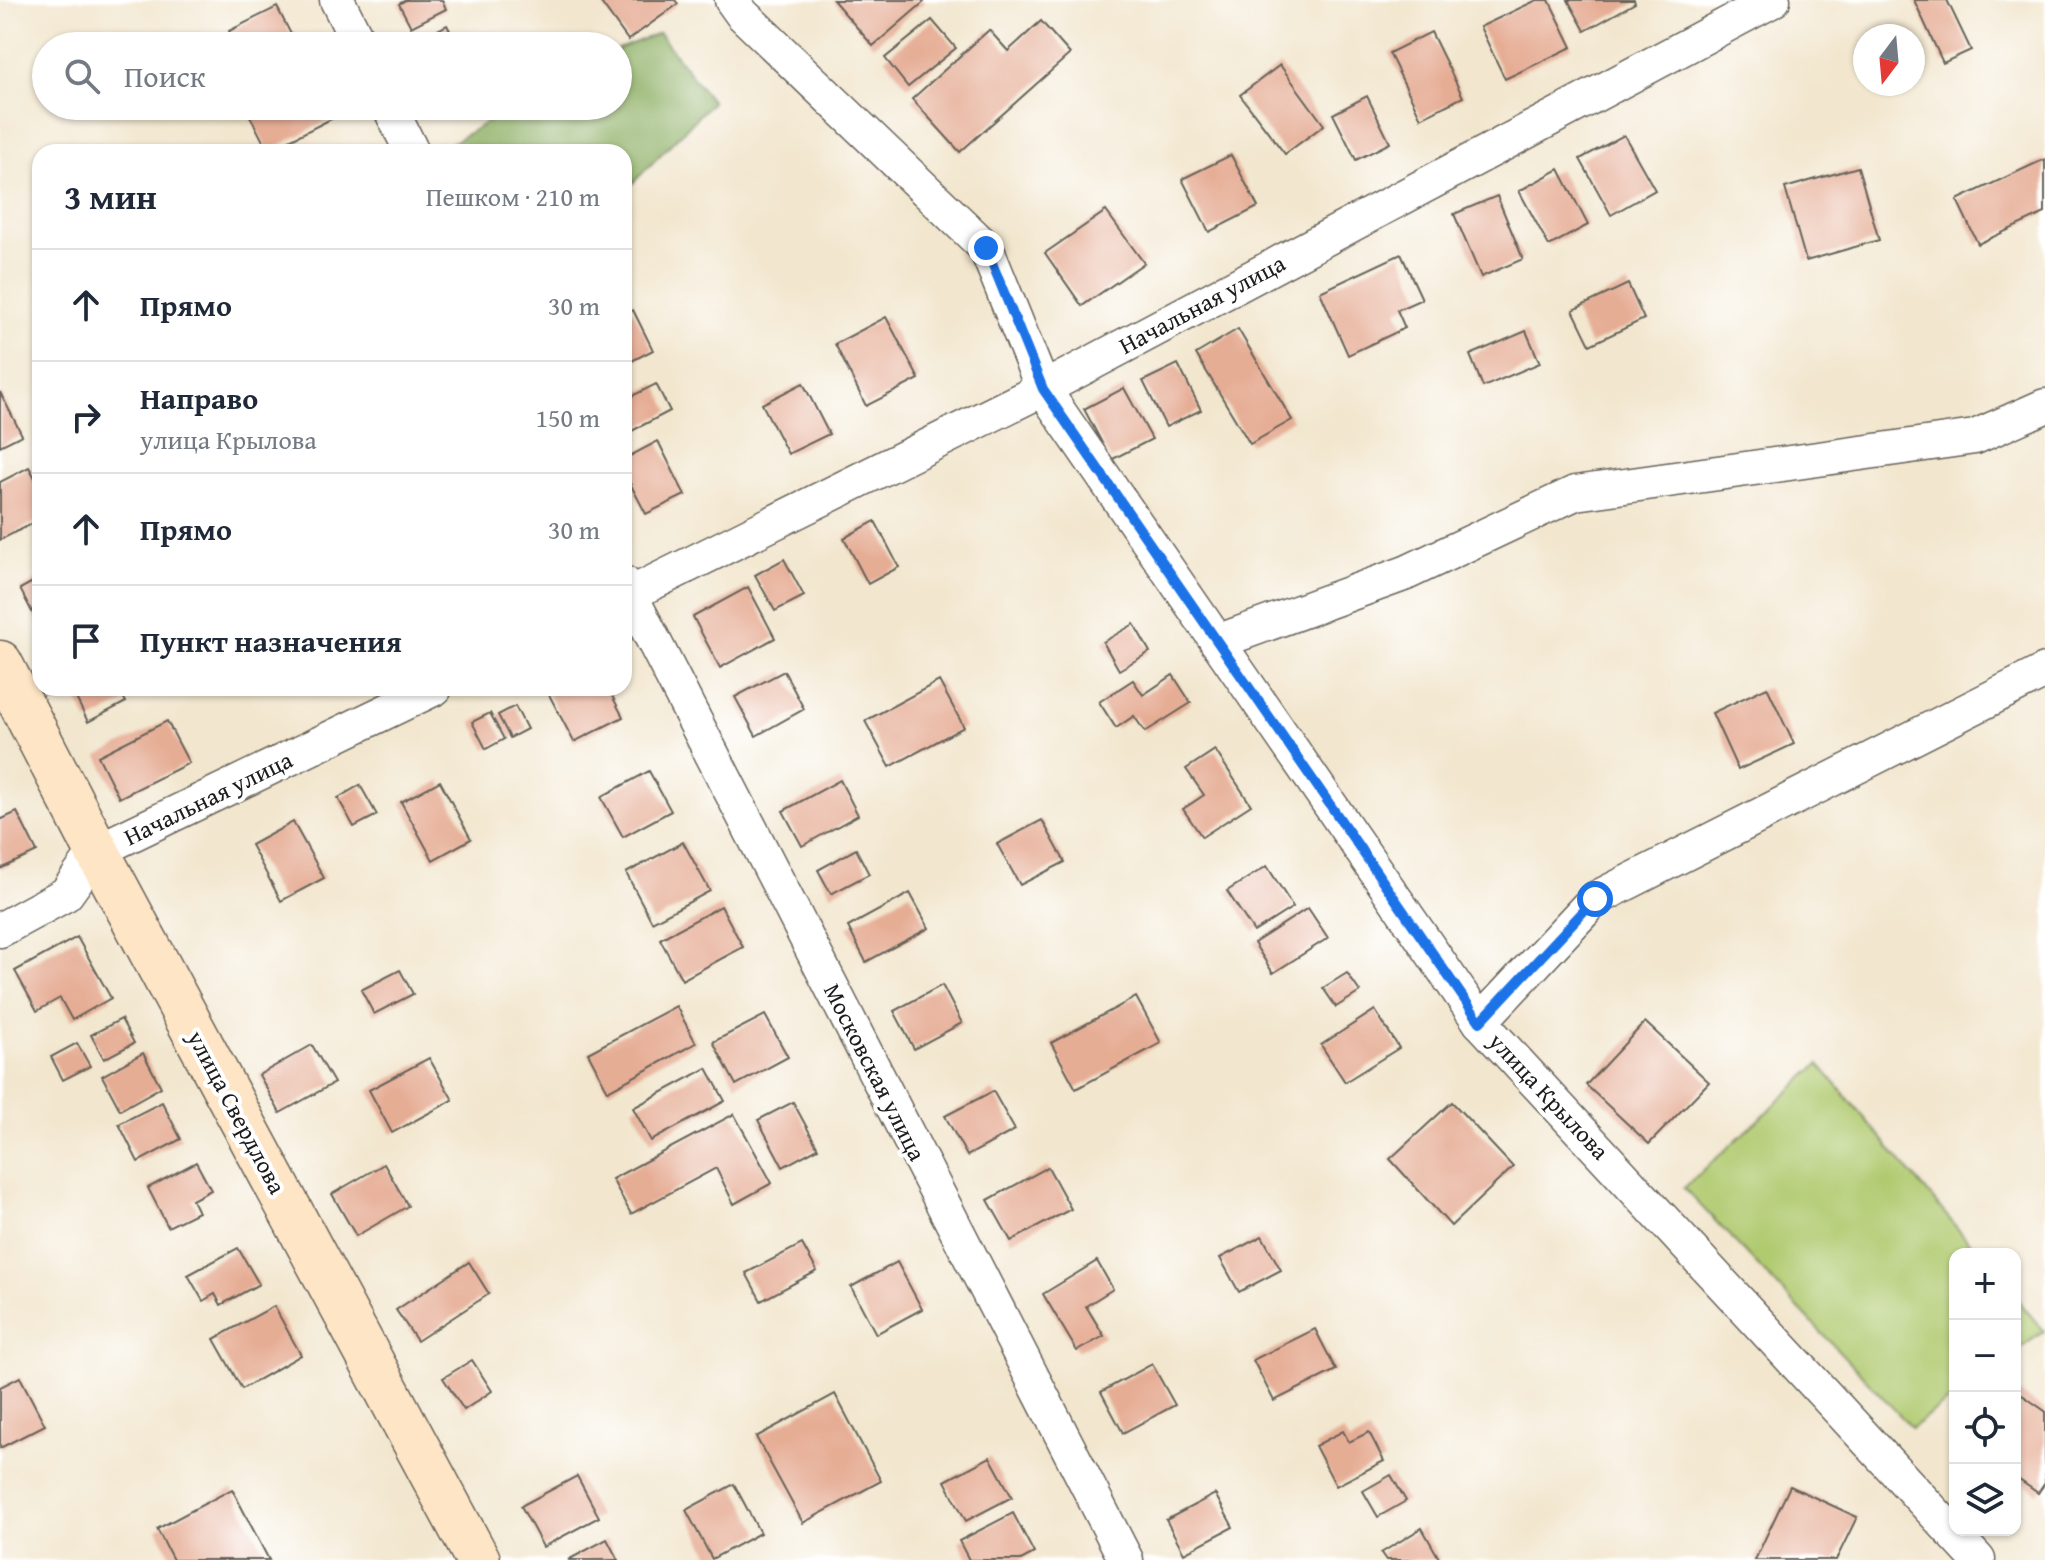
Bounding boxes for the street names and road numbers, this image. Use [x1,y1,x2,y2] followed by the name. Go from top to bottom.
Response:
[1113,245,1292,363] street label: Начальная улица
[118,742,299,854] street label: Начальная улица
[815,977,935,1167] street label: Московская улица
[179,1023,295,1200] street label: улица Свердлова
[1480,1024,1618,1168] street label: улица Крылова

